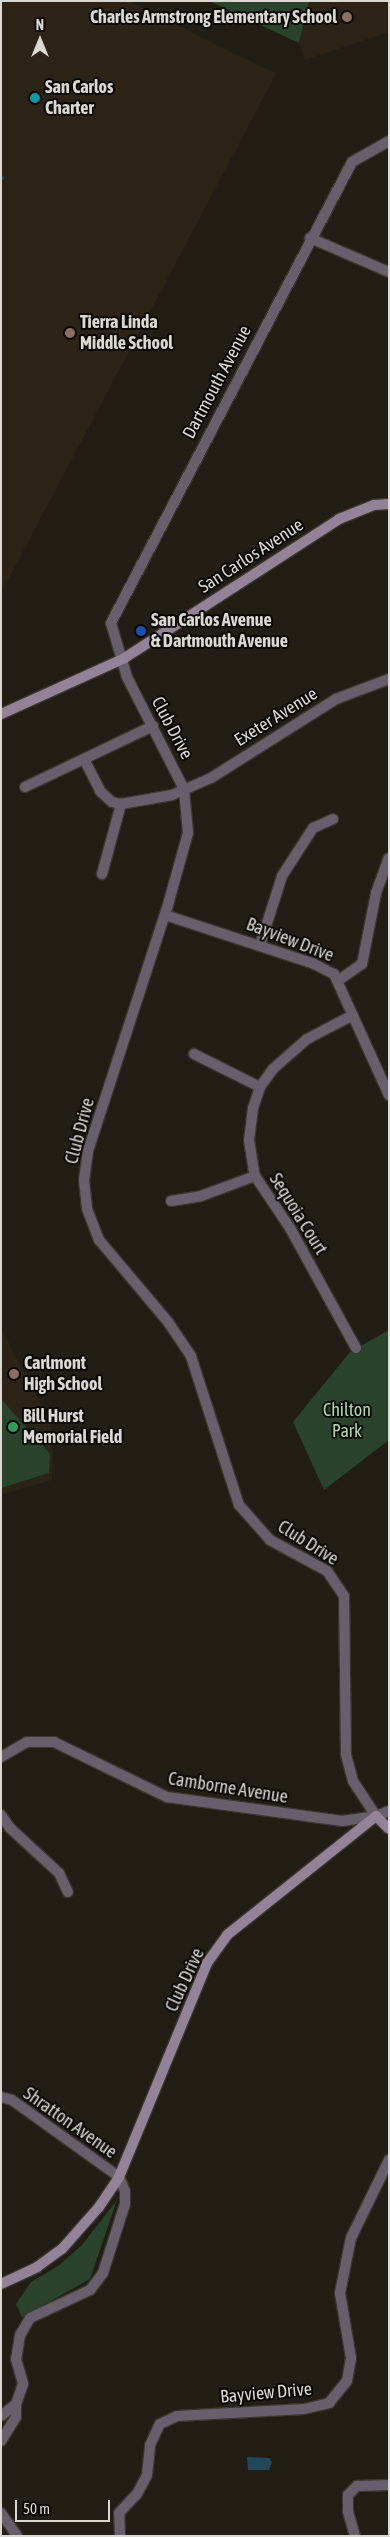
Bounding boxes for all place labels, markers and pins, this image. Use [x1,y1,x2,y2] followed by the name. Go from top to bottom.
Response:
[90,6,337,28] place label: Charles Armstrong Elementary School
[341,11,353,23] marker: Charles Armstrong Elementary School
[45,77,113,120] place label: San Carlos Charter
[29,92,41,104] marker: San Carlos Charter
[80,312,173,354] place label: Tierra Linda Middle School
[64,327,76,339] marker: Tierra Linda Middle School
[151,610,288,652] place label: San Carlos Avenue & Dartmouth Avenue
[135,625,147,637] marker: San Carlos Avenue & Dartmouth Avenue
[24,1353,102,1396] place label: Carlmont High School
[8,1368,20,1380] marker: Carlmont High School
[23,1406,122,1448] place label: Bill Hurst Memorial Field
[7,1421,19,1433] marker: Bill Hurst Memorial Field

